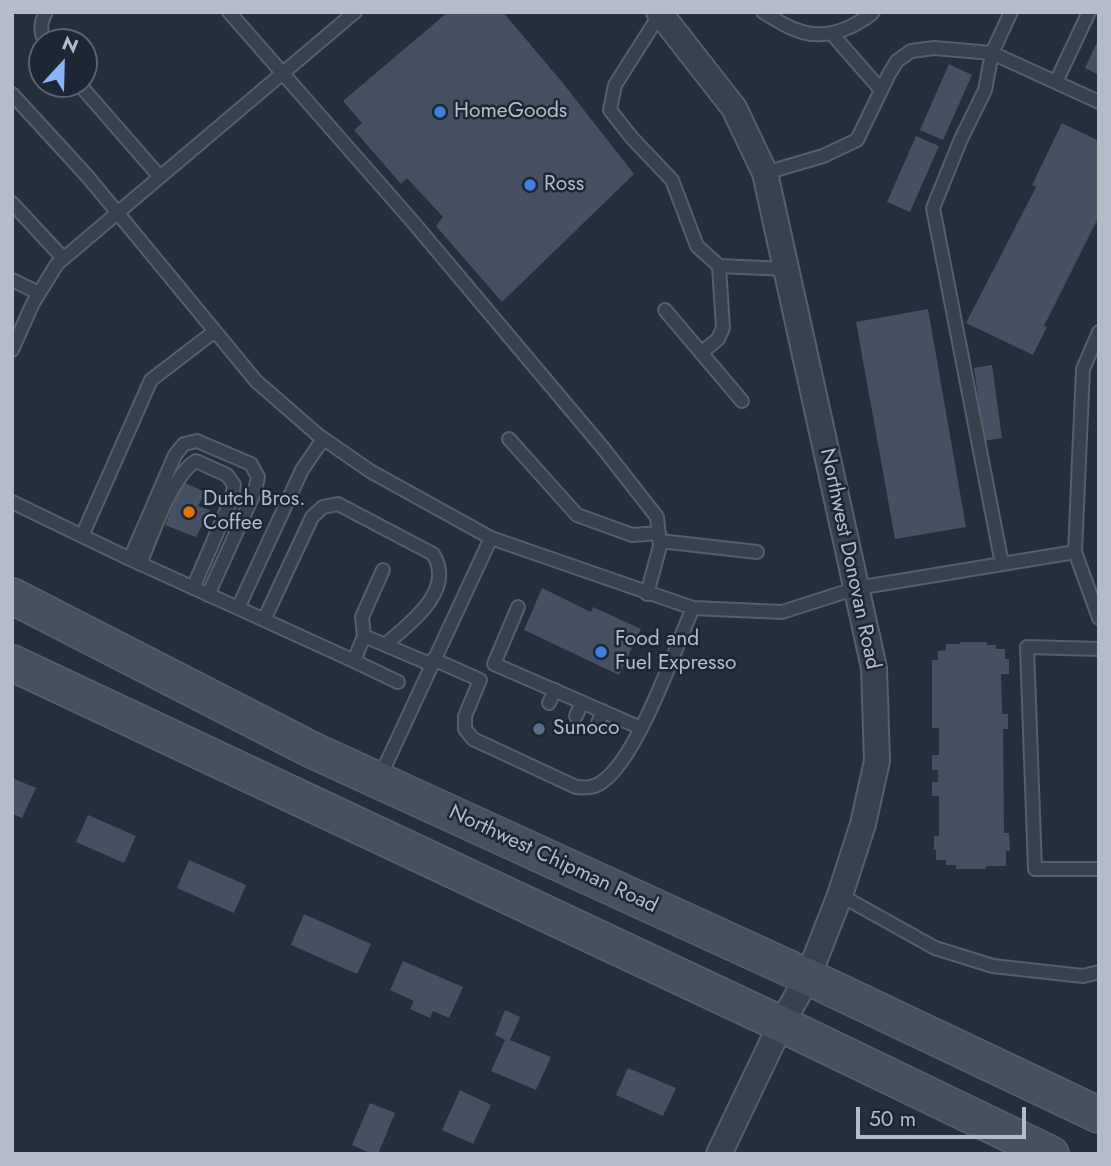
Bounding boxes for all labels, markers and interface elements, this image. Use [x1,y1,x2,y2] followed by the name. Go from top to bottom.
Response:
[28,28,98,98] north arrow
[58,30,82,60] text: N
[454,99,567,125] place label: HomeGoods
[432,104,448,120] marker: HomeGoods
[544,172,584,198] place label: Ross
[522,177,538,193] marker: Ross
[813,446,885,672] street label: Northwest Donovan Road
[203,487,306,537] place label: Dutch Bros. Coffee
[181,504,197,520] marker: Dutch Bros. Coffee
[615,627,736,677] place label: Food and Fuel Expresso
[593,644,609,660] marker: Food and Fuel Expresso
[553,716,620,742] place label: Sunoco
[531,721,547,737] marker: Sunoco
[445,801,661,919] street label: Northwest Chipman Road
[859,1092,1029,1136] scale bar
[869,1104,916,1134] text: 50 m

